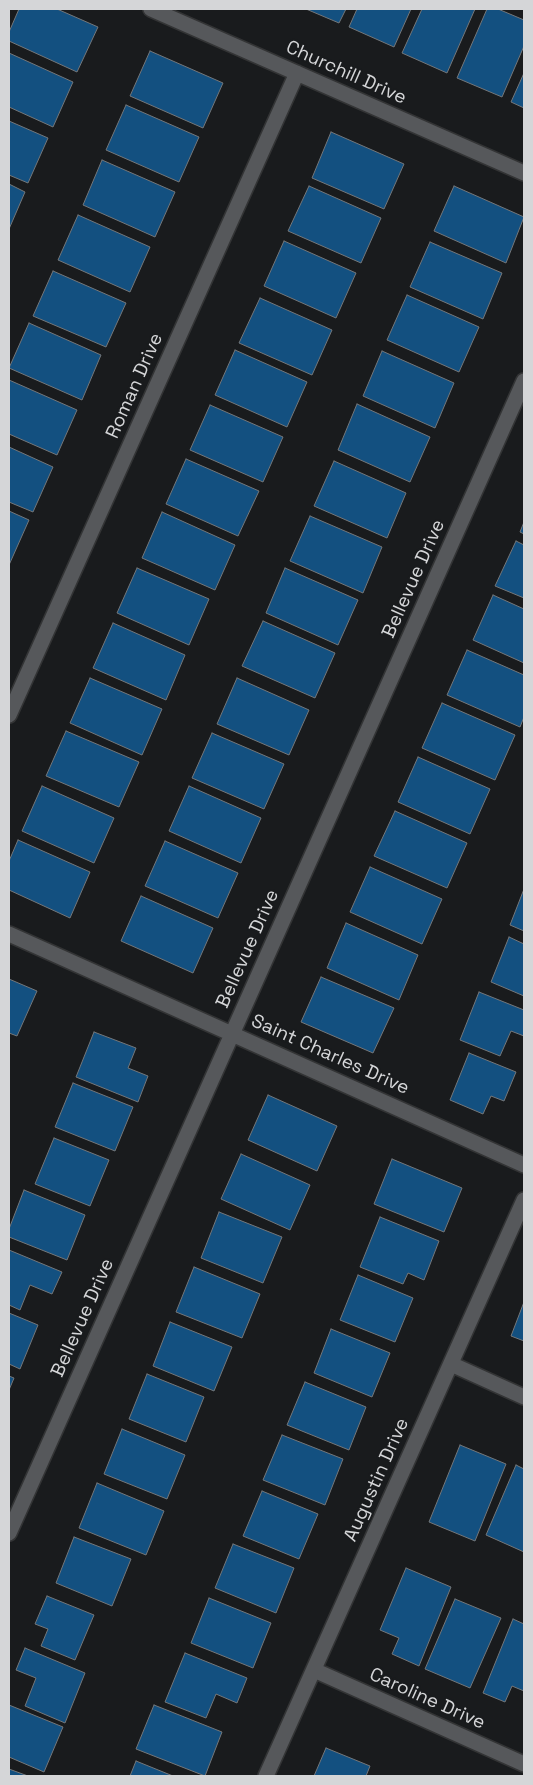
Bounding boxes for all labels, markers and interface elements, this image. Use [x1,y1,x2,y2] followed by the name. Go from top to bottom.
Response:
[282,36,410,110] street label: Churchill Drive
[102,330,168,442] street label: Roman Drive
[378,516,450,642] street label: Bellevue Drive
[212,886,284,1012] street label: Bellevue Drive
[247,1010,413,1100] street label: Saint Charles Drive
[47,1255,119,1381] street label: Bellevue Drive
[340,1415,414,1545] street label: Augustin Drive
[366,1663,488,1735] street label: Caroline Drive

